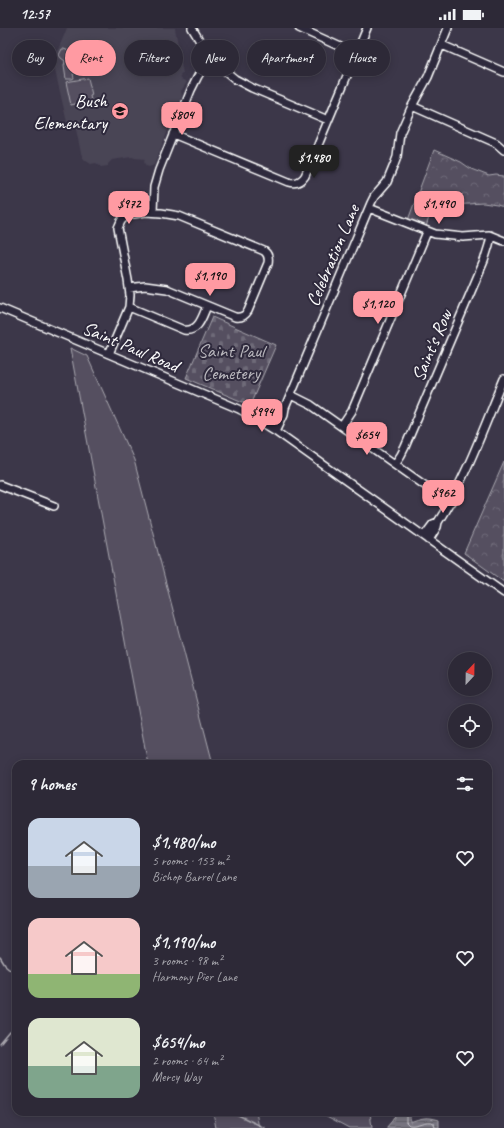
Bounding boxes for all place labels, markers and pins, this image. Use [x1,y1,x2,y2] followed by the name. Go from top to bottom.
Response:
[34,89,109,135] place label: Bush Elementary
[110,101,130,121] school or university icon: Bush Elementary
[158,102,206,136] pin: $804
[281,145,347,179] pin: $1,480
[105,191,153,225] pin: $972
[406,191,472,225] pin: $1,490
[177,263,243,297] pin: $1,190
[345,291,411,325] pin: $1,120
[238,399,286,433] pin: $994
[343,422,391,456] pin: $654
[419,480,467,514] pin: $962

